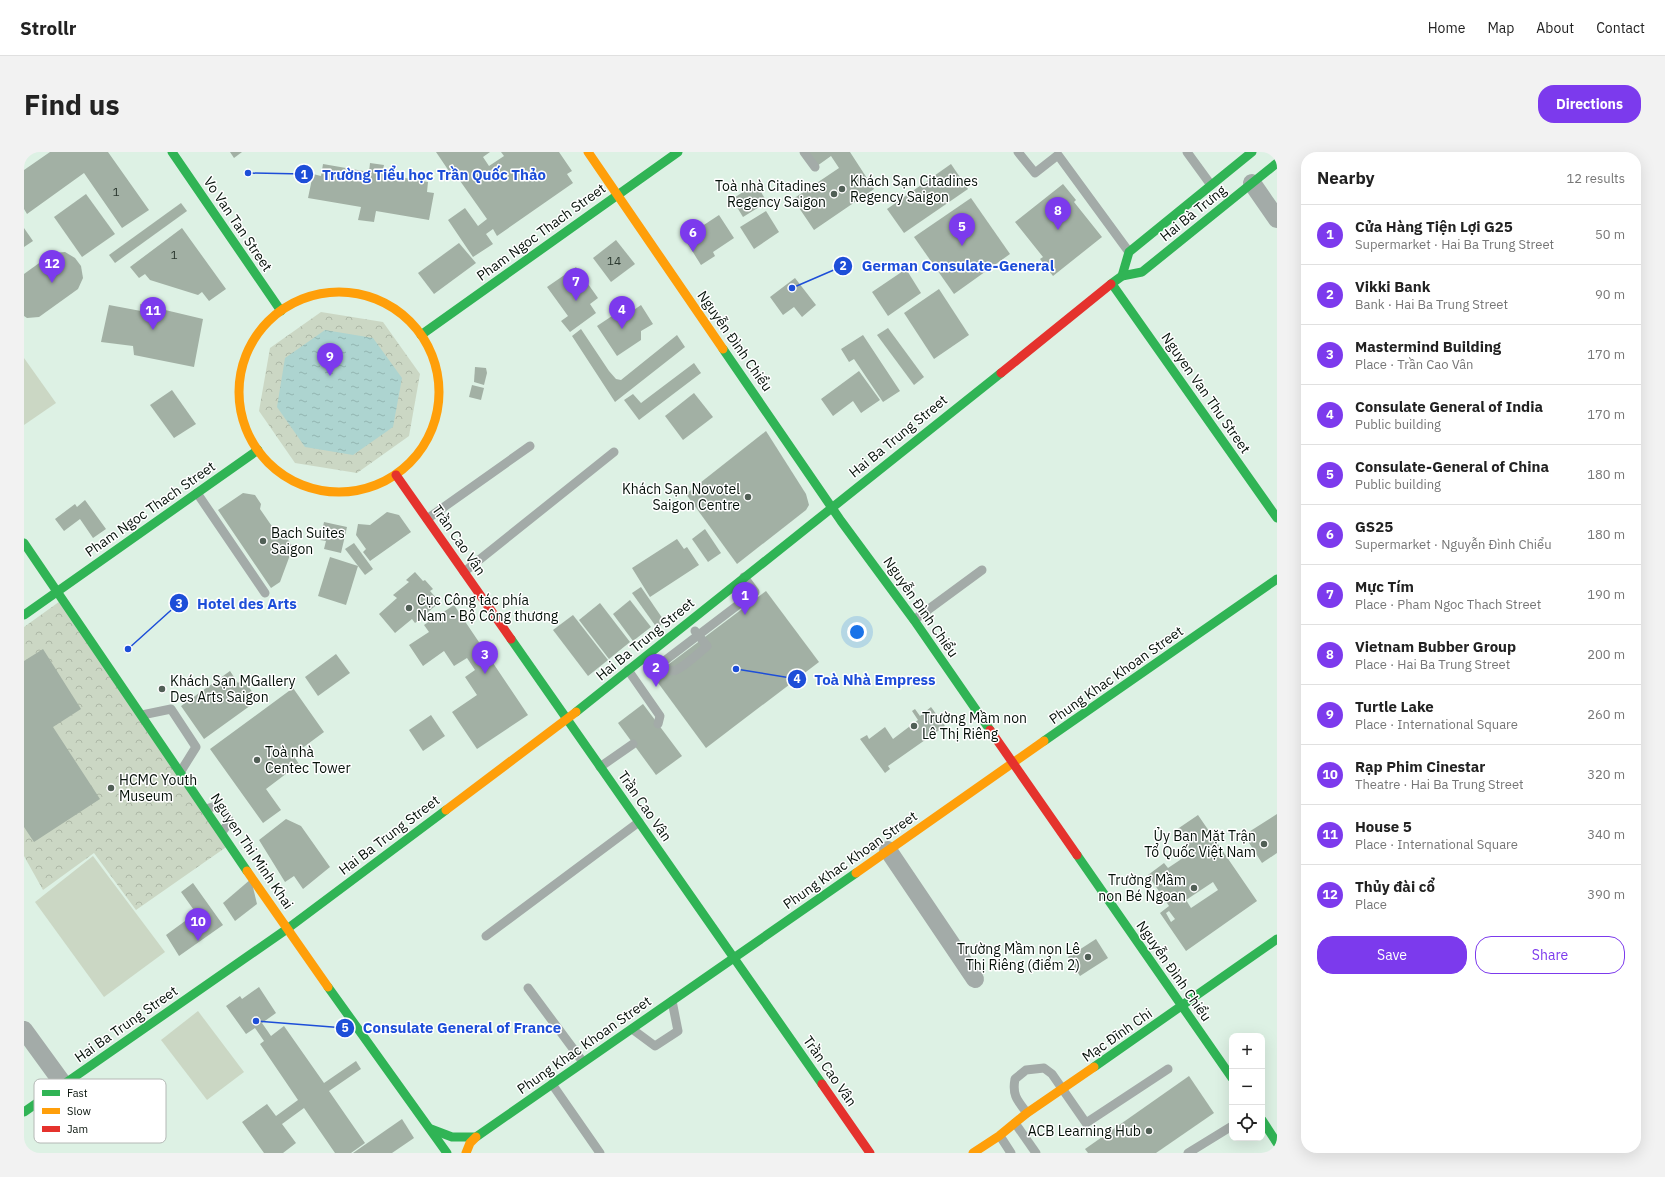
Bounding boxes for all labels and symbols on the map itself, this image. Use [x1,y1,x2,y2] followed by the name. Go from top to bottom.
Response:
[294,161,554,188] callout: Trường Tiểu học Trần Quốc Thảo
[322,165,546,184] text: Trường Tiểu học Trần Quốc Thảo
[300,167,308,182] text: 1
[850,172,978,206] place label: Khách Sạn Citadines Regency Saigon
[200,173,276,275] street label: Vo Van Tan Street
[715,177,826,211] place label: Toà nhà Citadines Regency Saigon
[473,179,609,285] street label: Pham Ngoc Thach Street
[1156,180,1230,245] street label: Hai Bà Trưng
[112,184,120,199] house number: 1
[837,184,847,194] marker: Khách Sạn Citadines Regency Saigon
[829,189,839,199] marker: Toà nhà Citadines Regency Saigon
[1045,197,1071,230] pin: 8
[949,213,975,246] pin: 5
[680,219,706,252] pin: 6
[170,247,178,262] house number: 1
[39,250,65,283] pin: 12
[833,252,1062,279] callout: German Consulate-General
[607,253,621,268] house number: 14
[862,256,1055,275] text: German Consulate-General
[839,258,847,273] text: 2
[563,268,589,301] pin: 7
[694,287,776,395] street label: Nguyễn Đình Chiểu
[609,296,635,329] pin: 4
[140,297,166,330] pin: 11
[1157,329,1255,457] street label: Nguyen Van Thu Street
[317,343,343,376] pin: 9
[845,391,951,481] street label: Hai Ba Trung Street
[81,457,219,561] street label: Pham Ngoc Thach Street
[622,480,740,514] place label: Khách Sạn Novotel Saigon Centre
[743,492,753,502] marker: Khách Sạn Novotel Saigon Centre
[428,501,490,579] street label: Trần Cao Vân
[271,524,345,558] place label: Bach Suites Saigon
[258,536,268,546] marker: Bach Suites Saigon
[880,553,962,661] street label: Nguyễn Đình Chiểu
[732,582,758,615] pin: 1
[169,590,305,617] callout: Hotel des Arts
[417,591,559,625] place label: Cục Công tác phía Nam - Bộ Công thương
[197,594,297,613] text: Hotel des Arts
[592,594,698,684] street label: Hai Ba Trung Street
[175,596,183,611] text: 3
[404,603,414,613] marker: Cục Công tác phía Nam - Bộ Công thương
[847,622,867,642] your location
[1046,622,1187,728] street label: Phung Khac Khoan Street
[472,641,498,674] pin: 3
[643,654,669,687] pin: 2
[787,666,944,693] callout: Toà Nhà Empress
[814,670,936,689] text: Toà Nhà Empress
[793,671,801,686] text: 4
[170,672,296,706] place label: Khách Sạn MGallery Des Arts Saigon
[157,684,167,694] marker: Khách Sạn MGallery Des Arts Saigon
[922,709,1027,743] place label: Trường Mầm non Lê Thị Riêng
[909,721,919,731] marker: Trường Mầm non Lê Thị Riêng
[265,743,351,777] place label: Toà nhà Centec Tower
[252,755,262,765] marker: Toà nhà Centec Tower
[614,767,676,845] street label: Trần Cao Vân
[119,771,197,805] place label: HCMC Youth Museum
[106,783,116,793] marker: HCMC Youth Museum
[207,790,297,912] street label: Nguyen Thi Minh Khai
[335,791,443,879] street label: Hai Ba Trung Street
[780,807,921,913] street label: Phung Khac Khoan Street
[1144,827,1256,861] place label: Ủy Ban Mặt Trận Tổ Quốc Việt Nam
[1259,839,1269,849] marker: Ủy Ban Mặt Trận Tổ Quốc Việt Nam
[1098,871,1186,905] place label: Trường Mầm non Bé Ngoan
[1189,883,1199,893] marker: Trường Mầm non Bé Ngoan
[185,908,211,941] pin: 10
[1133,917,1215,1025] street label: Nguyễn Đình Chiểu
[957,940,1080,974] place label: Trường Mầm non Lê Thị Riêng (điểm 2)
[1083,952,1093,962] marker: Trường Mầm non Lê Thị Riêng (điểm 2)
[71,982,181,1066] street label: Hai Ba Trung Street
[514,992,655,1098] street label: Phung Khac Khoan Street
[1078,1004,1156,1066] street label: Mạc Đĩnh Chi
[335,1014,569,1041] callout: Consulate General of France
[363,1018,561,1037] text: Consulate General of France
[341,1020,349,1035] text: 5
[799,1032,861,1110] street label: Trần Cao Vân
[34,1079,166,1143] legend
[67,1086,88,1100] text: Fast
[67,1104,91,1118] text: Slow
[67,1122,88,1136] text: Jam
[1028,1122,1141,1140] place label: ACB Learning Hub
[1144,1126,1154,1136] marker: ACB Learning Hub

